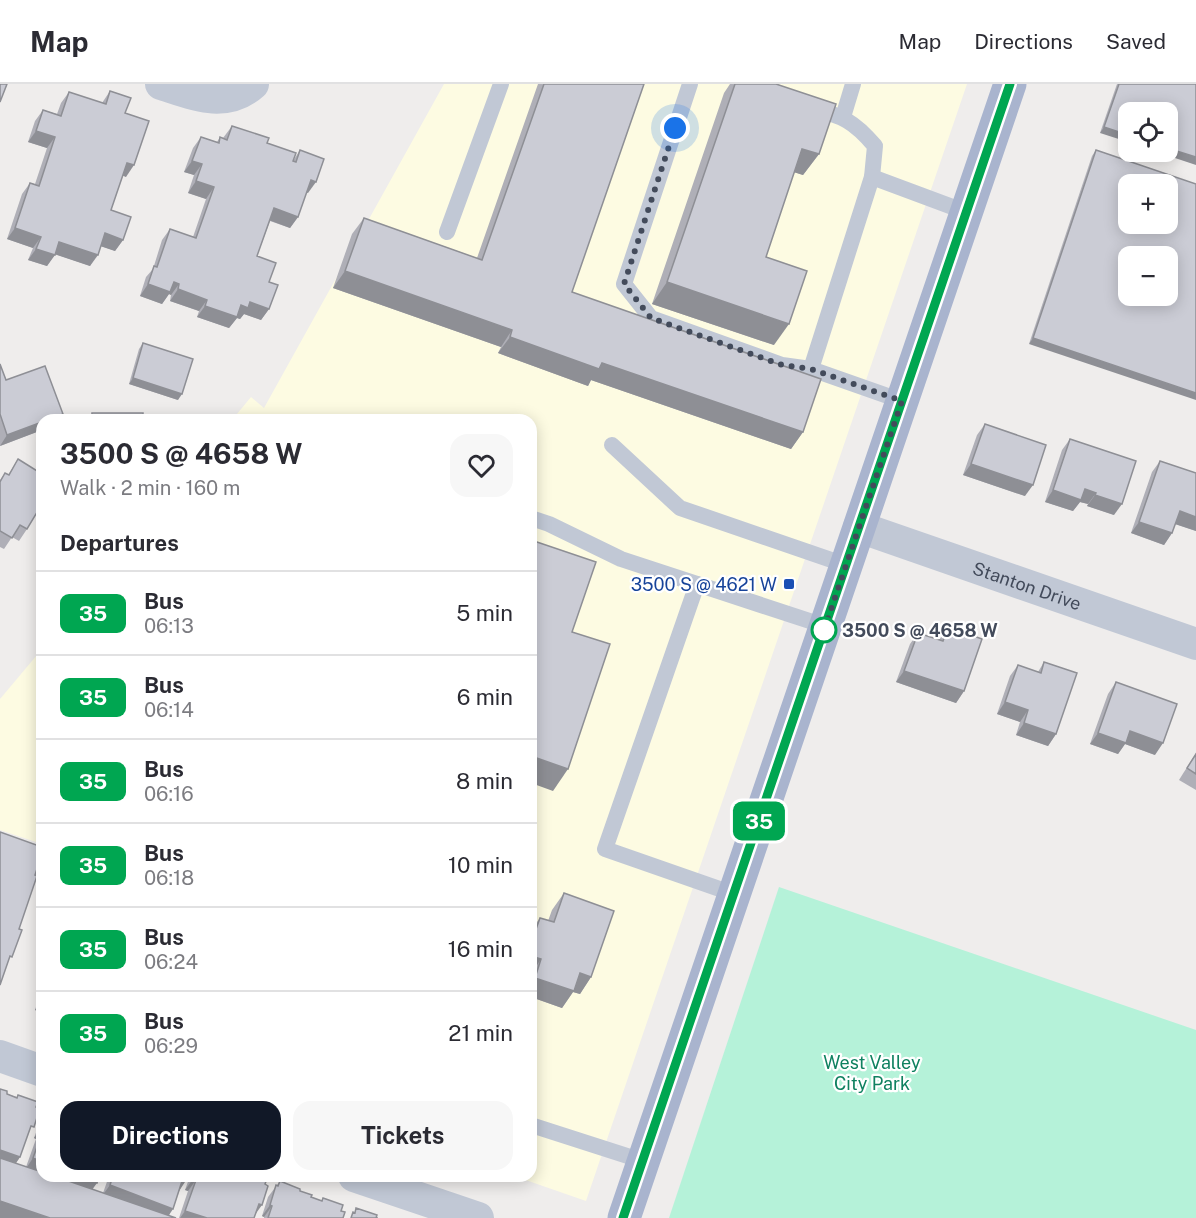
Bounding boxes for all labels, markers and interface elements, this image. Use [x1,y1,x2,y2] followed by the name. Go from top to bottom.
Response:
[30,25,89,58] text: Map
[899,29,941,54] text: Map
[974,29,1073,54] text: Directions
[1106,29,1166,54] text: Saved
[1118,102,1178,306] map controls
[1118,102,1178,162] button: locate
[660,113,690,143] your location
[1118,174,1178,234] button: +
[1118,246,1178,306] button: −
[450,434,513,497] button: heart
[60,437,302,470] text: 3500 S @ 4658 W
[60,476,240,500] text: Walk · 2 min · 160 m
[60,530,179,556] text: Departures
[970,557,1084,614] street label: Stanton Drive
[631,574,777,595] place label: 3500 S @ 4621 W
[782,577,796,591] marker: 3500 S @ 4621 W
[144,588,184,614] text: Bus
[456,600,513,626] text: 5 min
[79,601,107,626] text: 35
[144,614,194,638] text: 06:13
[811,617,837,643] marker: 3500 S @ 4658 W
[842,620,998,641] place label: 3500 S @ 4658 W
[144,672,184,698] text: Bus
[457,684,513,710] text: 6 min
[79,685,107,710] text: 35
[144,698,194,722] text: 06:14
[144,756,184,782] text: Bus
[456,768,513,794] text: 8 min
[79,769,107,794] text: 35
[144,782,194,806] text: 06:16
[732,802,786,840] line badge: 35
[745,809,773,834] text: 35
[144,840,184,866] text: Bus
[448,852,513,878] text: 10 min
[79,853,107,878] text: 35
[144,866,194,890] text: 06:18
[144,924,184,950] text: Bus
[448,936,513,962] text: 16 min
[79,937,107,962] text: 35
[144,950,198,974] text: 06:24
[144,1008,184,1034] text: Bus
[448,1020,513,1046] text: 21 min
[79,1021,107,1046] text: 35
[144,1034,198,1058] text: 06:29
[823,1052,921,1094] park label: West Valley City Park
[60,1101,281,1170] button: Directions
[293,1101,513,1170] button: Tickets

